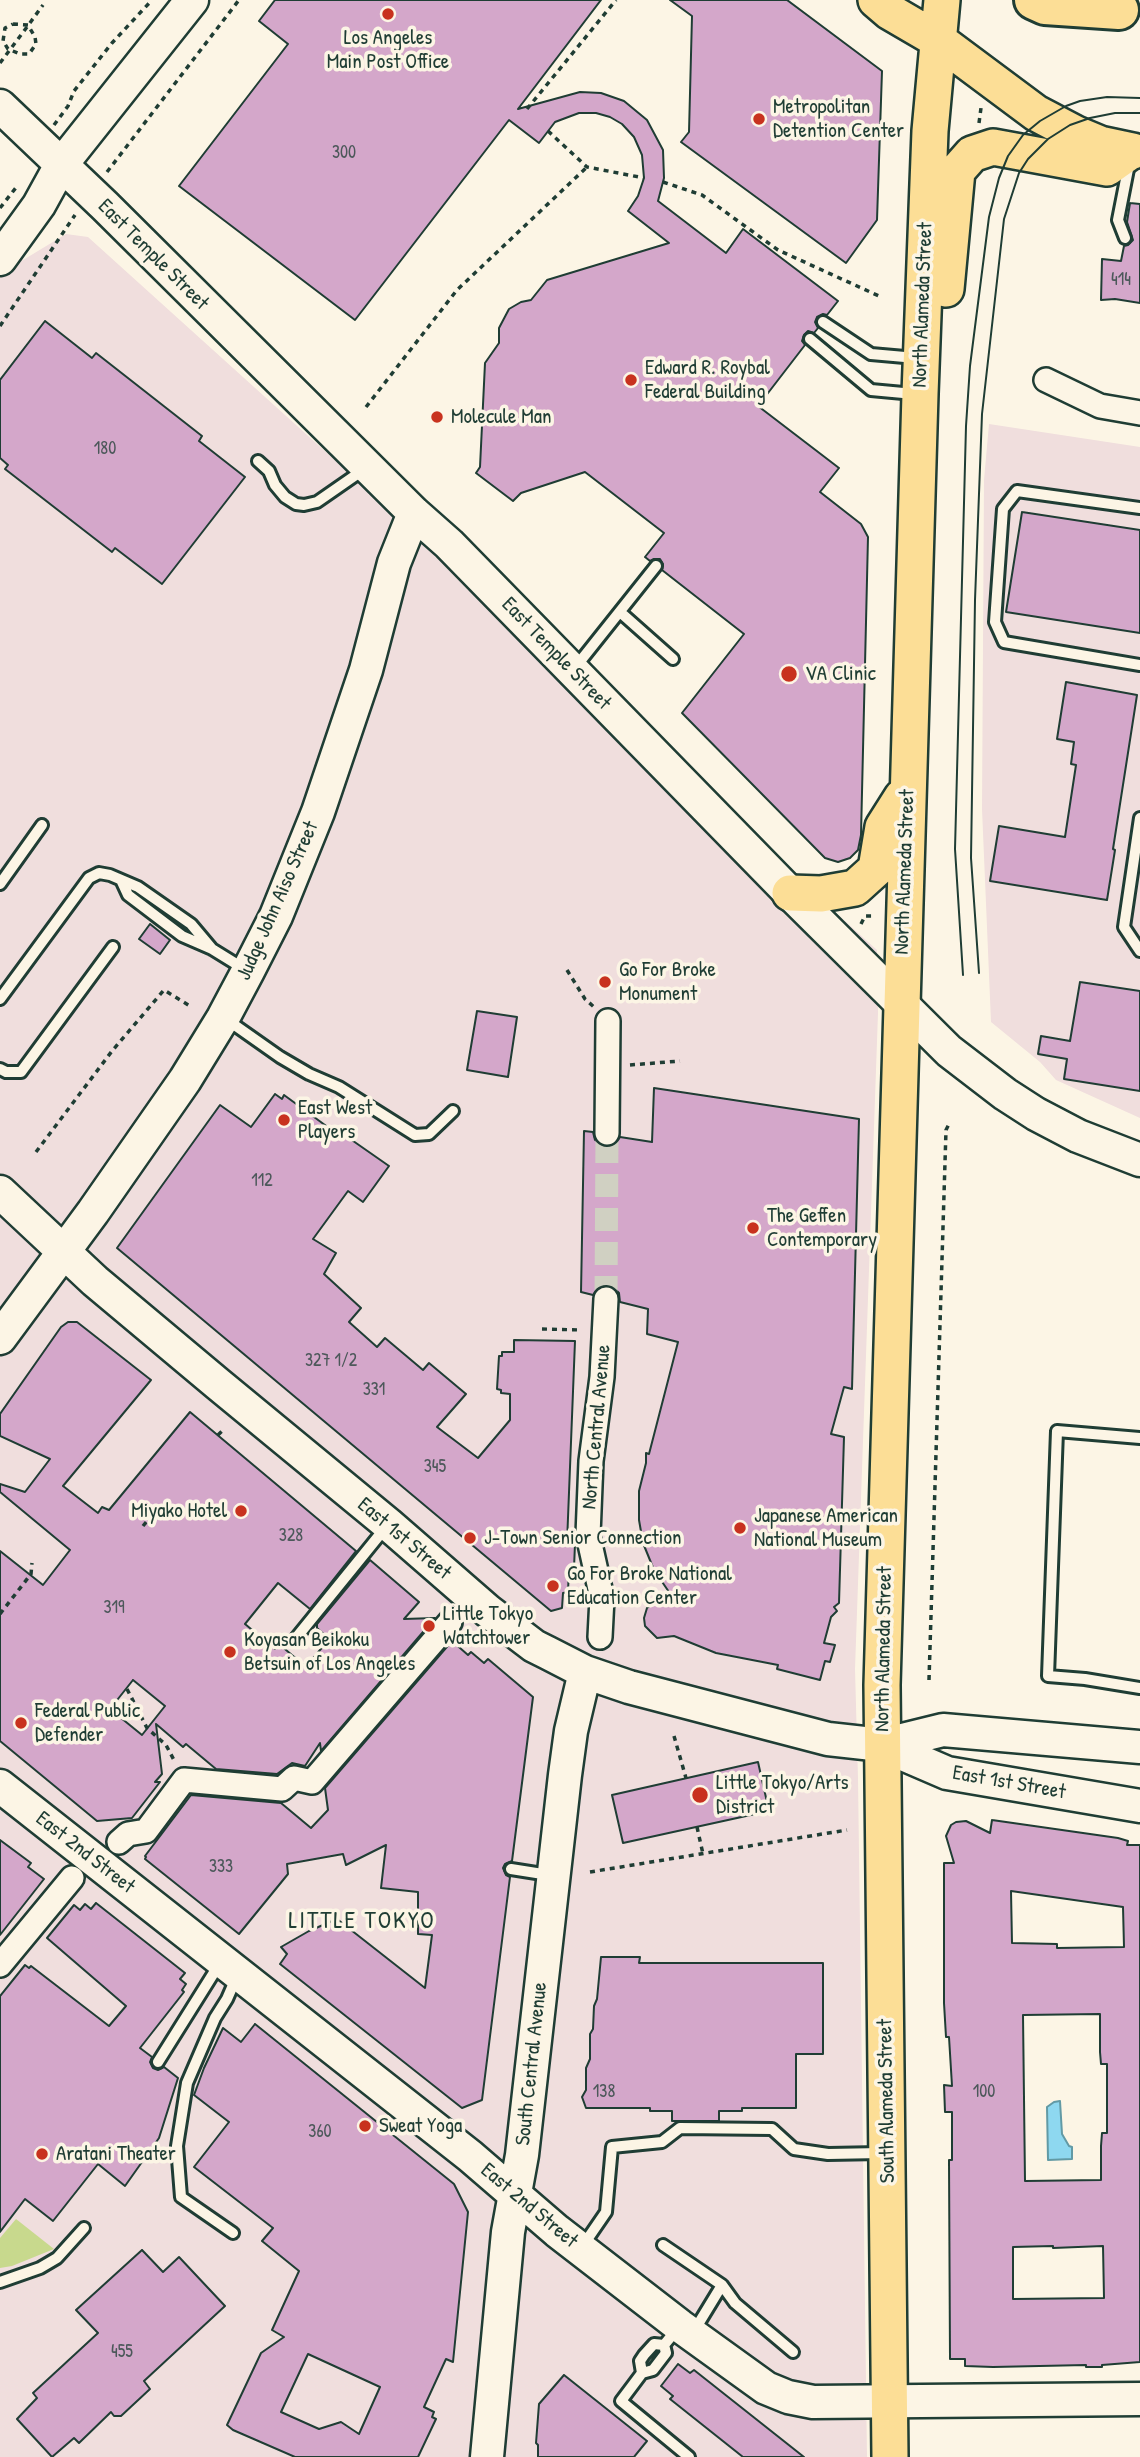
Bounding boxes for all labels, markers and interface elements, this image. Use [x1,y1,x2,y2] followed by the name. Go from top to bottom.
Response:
[380,6,396,22] marker: Los Angeles Main Post Office
[327,25,449,75] place label: Los Angeles Main Post Office
[773,94,904,144] place label: Metropolitan Detention Center
[751,111,767,127] marker: Metropolitan Detention Center
[332,142,356,164] house number: 300
[92,194,214,316] street label: East Temple Street
[908,222,938,388] street label: North Alameda Street
[1111,269,1131,291] house number: 414
[645,355,770,405] place label: Edward R. Roybal Federal Building
[623,372,639,388] marker: Edward R. Roybal Federal Building
[451,404,551,430] place label: Molecule Man
[429,409,445,425] marker: Molecule Man
[94,438,116,460] house number: 180
[496,592,616,716] street label: East Temple Street
[805,661,876,687] place label: VA Clinic
[779,664,799,684] marker: VA Clinic
[890,789,920,955] street label: North Alameda Street
[232,818,324,984] street label: Judge John Aiso Street
[619,957,716,1007] place label: Go For Broke Monument
[597,974,613,990] marker: Go For Broke Monument
[298,1095,372,1145] place label: East West Players
[276,1112,292,1128] marker: East West Players
[251,1170,273,1192] house number: 112
[767,1203,877,1253] place label: The Geffen Contemporary
[745,1220,761,1236] marker: The Geffen Contemporary
[577,1344,617,1510] street label: North Central Avenue
[305,1350,357,1372] house number: 327 1/2
[363,1379,385,1401] house number: 331
[424,1456,446,1478] house number: 345
[352,1493,456,1585] street label: East 1st Street
[131,1498,227,1524] place label: Miyako Hotel
[233,1503,249,1519] marker: Miyako Hotel
[754,1503,898,1553] place label: Japanese American National Museum
[732,1520,748,1536] marker: Japanese American National Museum
[279,1525,303,1547] house number: 328
[484,1525,682,1551] place label: J-Town Senior Connection
[462,1530,478,1546] marker: J-Town Senior Connection
[567,1561,732,1611] place label: Go For Broke National Education Center
[870,1566,898,1732] street label: North Alameda Street
[545,1578,561,1594] marker: Go For Broke National Education Center
[103,1597,125,1619] house number: 319
[443,1601,533,1651] place label: Little Tokyo Watchtower
[421,1618,437,1634] marker: Little Tokyo Watchtower
[244,1627,415,1677] place label: Koyasan Beikoku Betsuin of Los Angeles
[222,1644,238,1660] marker: Koyasan Beikoku Betsuin of Los Angeles
[35,1698,140,1748] place label: Federal Public Defender
[13,1715,29,1731] marker: Federal Public Defender
[951,1761,1067,1805] street label: East 1st Street
[716,1770,849,1820] place label: Little Tokyo/Arts District
[690,1785,710,1805] marker: Little Tokyo/Arts District
[30,1806,140,1900] street label: East 2nd Street
[209,1856,233,1878] house number: 333
[290,1908,434,1936] district label: LITTLE TOKYO
[511,1981,553,2147] street label: South Central Avenue
[873,2019,901,2183] street label: South Alameda Street
[593,2081,615,2103] house number: 138
[973,2081,995,2103] house number: 100
[379,2113,462,2139] place label: Sweat Yoga
[357,2118,373,2134] marker: Sweat Yoga
[308,2121,332,2143] house number: 360
[56,2141,176,2167] place label: Aratani Theater
[34,2146,50,2162] marker: Aratani Theater
[475,2158,583,2254] street label: East 2nd Street
[111,2341,133,2363] house number: 455

